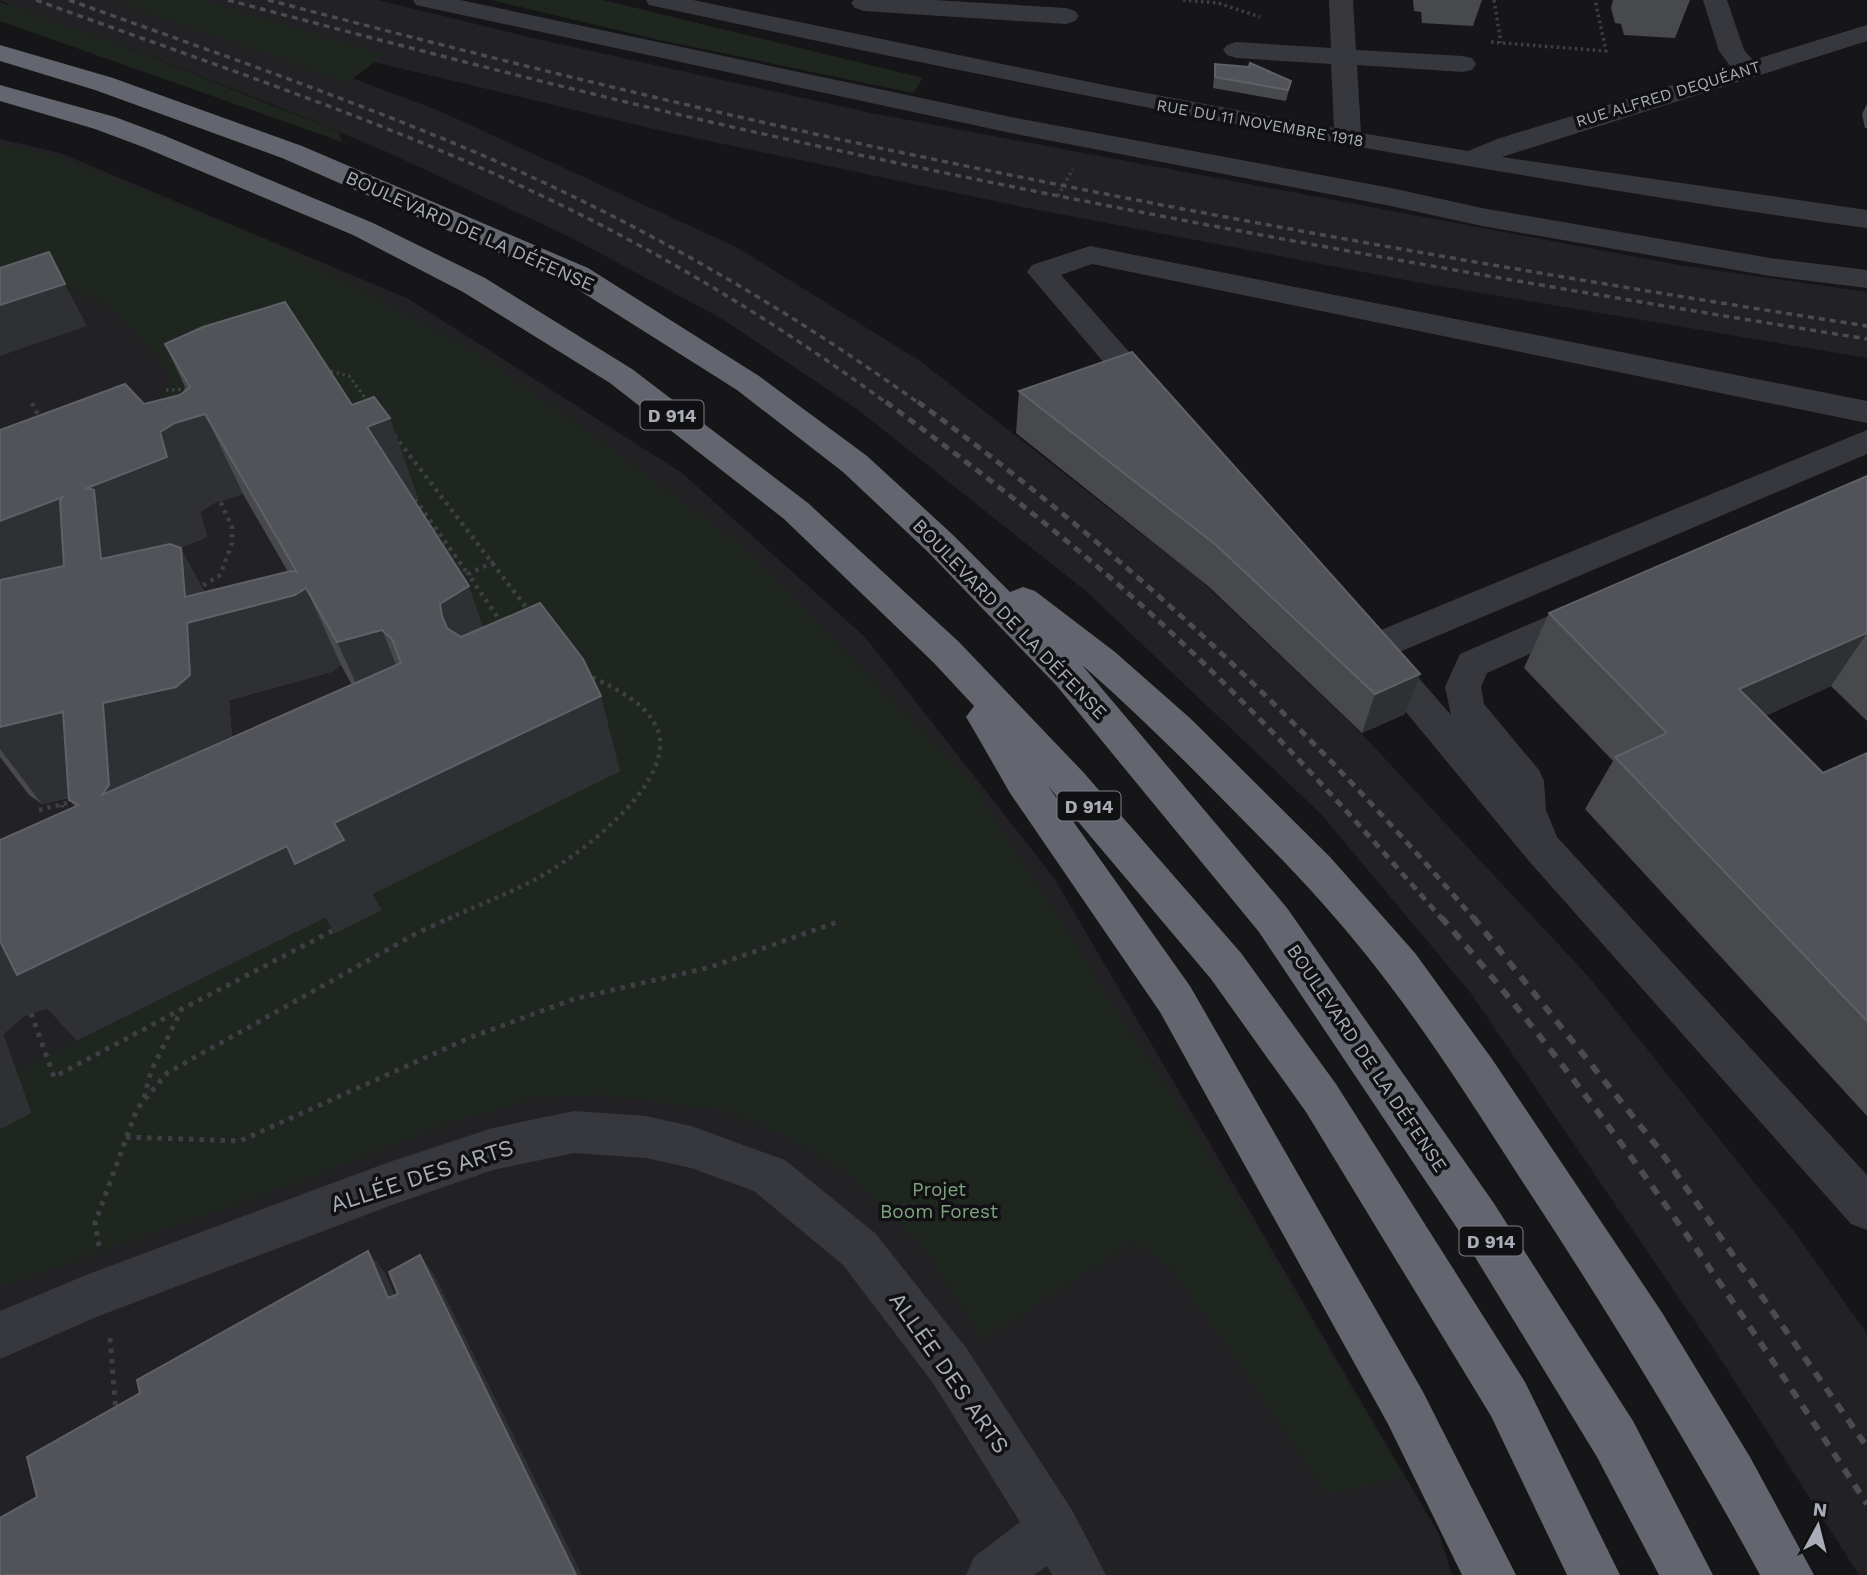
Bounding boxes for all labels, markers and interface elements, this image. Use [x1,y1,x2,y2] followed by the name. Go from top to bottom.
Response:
[1574,57,1763,131] street label: RUE ALFRED DEQUÉANT
[1155,95,1365,151] street label: RUE DU 11 NOVEMBRE 1918
[342,166,598,296] street label: BOULEVARD DE LA DÉFENSE
[640,400,704,430] road number: D 914
[908,514,1112,724] street label: BOULEVARD DE LA DÉFENSE
[1058,792,1120,820] road number: D 914
[1282,940,1452,1176] street label: BOULEVARD DE LA DÉFENSE
[327,1134,517,1218] street label: ALLÉE DES ARTS
[880,1178,998,1223] park label: Projet Boom Forest
[1460,1226,1522,1256] road number: D 914
[883,1287,1015,1459] street label: ALLÉE DES ARTS
[1783,1491,1853,1561] north arrow
[1812,1497,1828,1522] text: N

